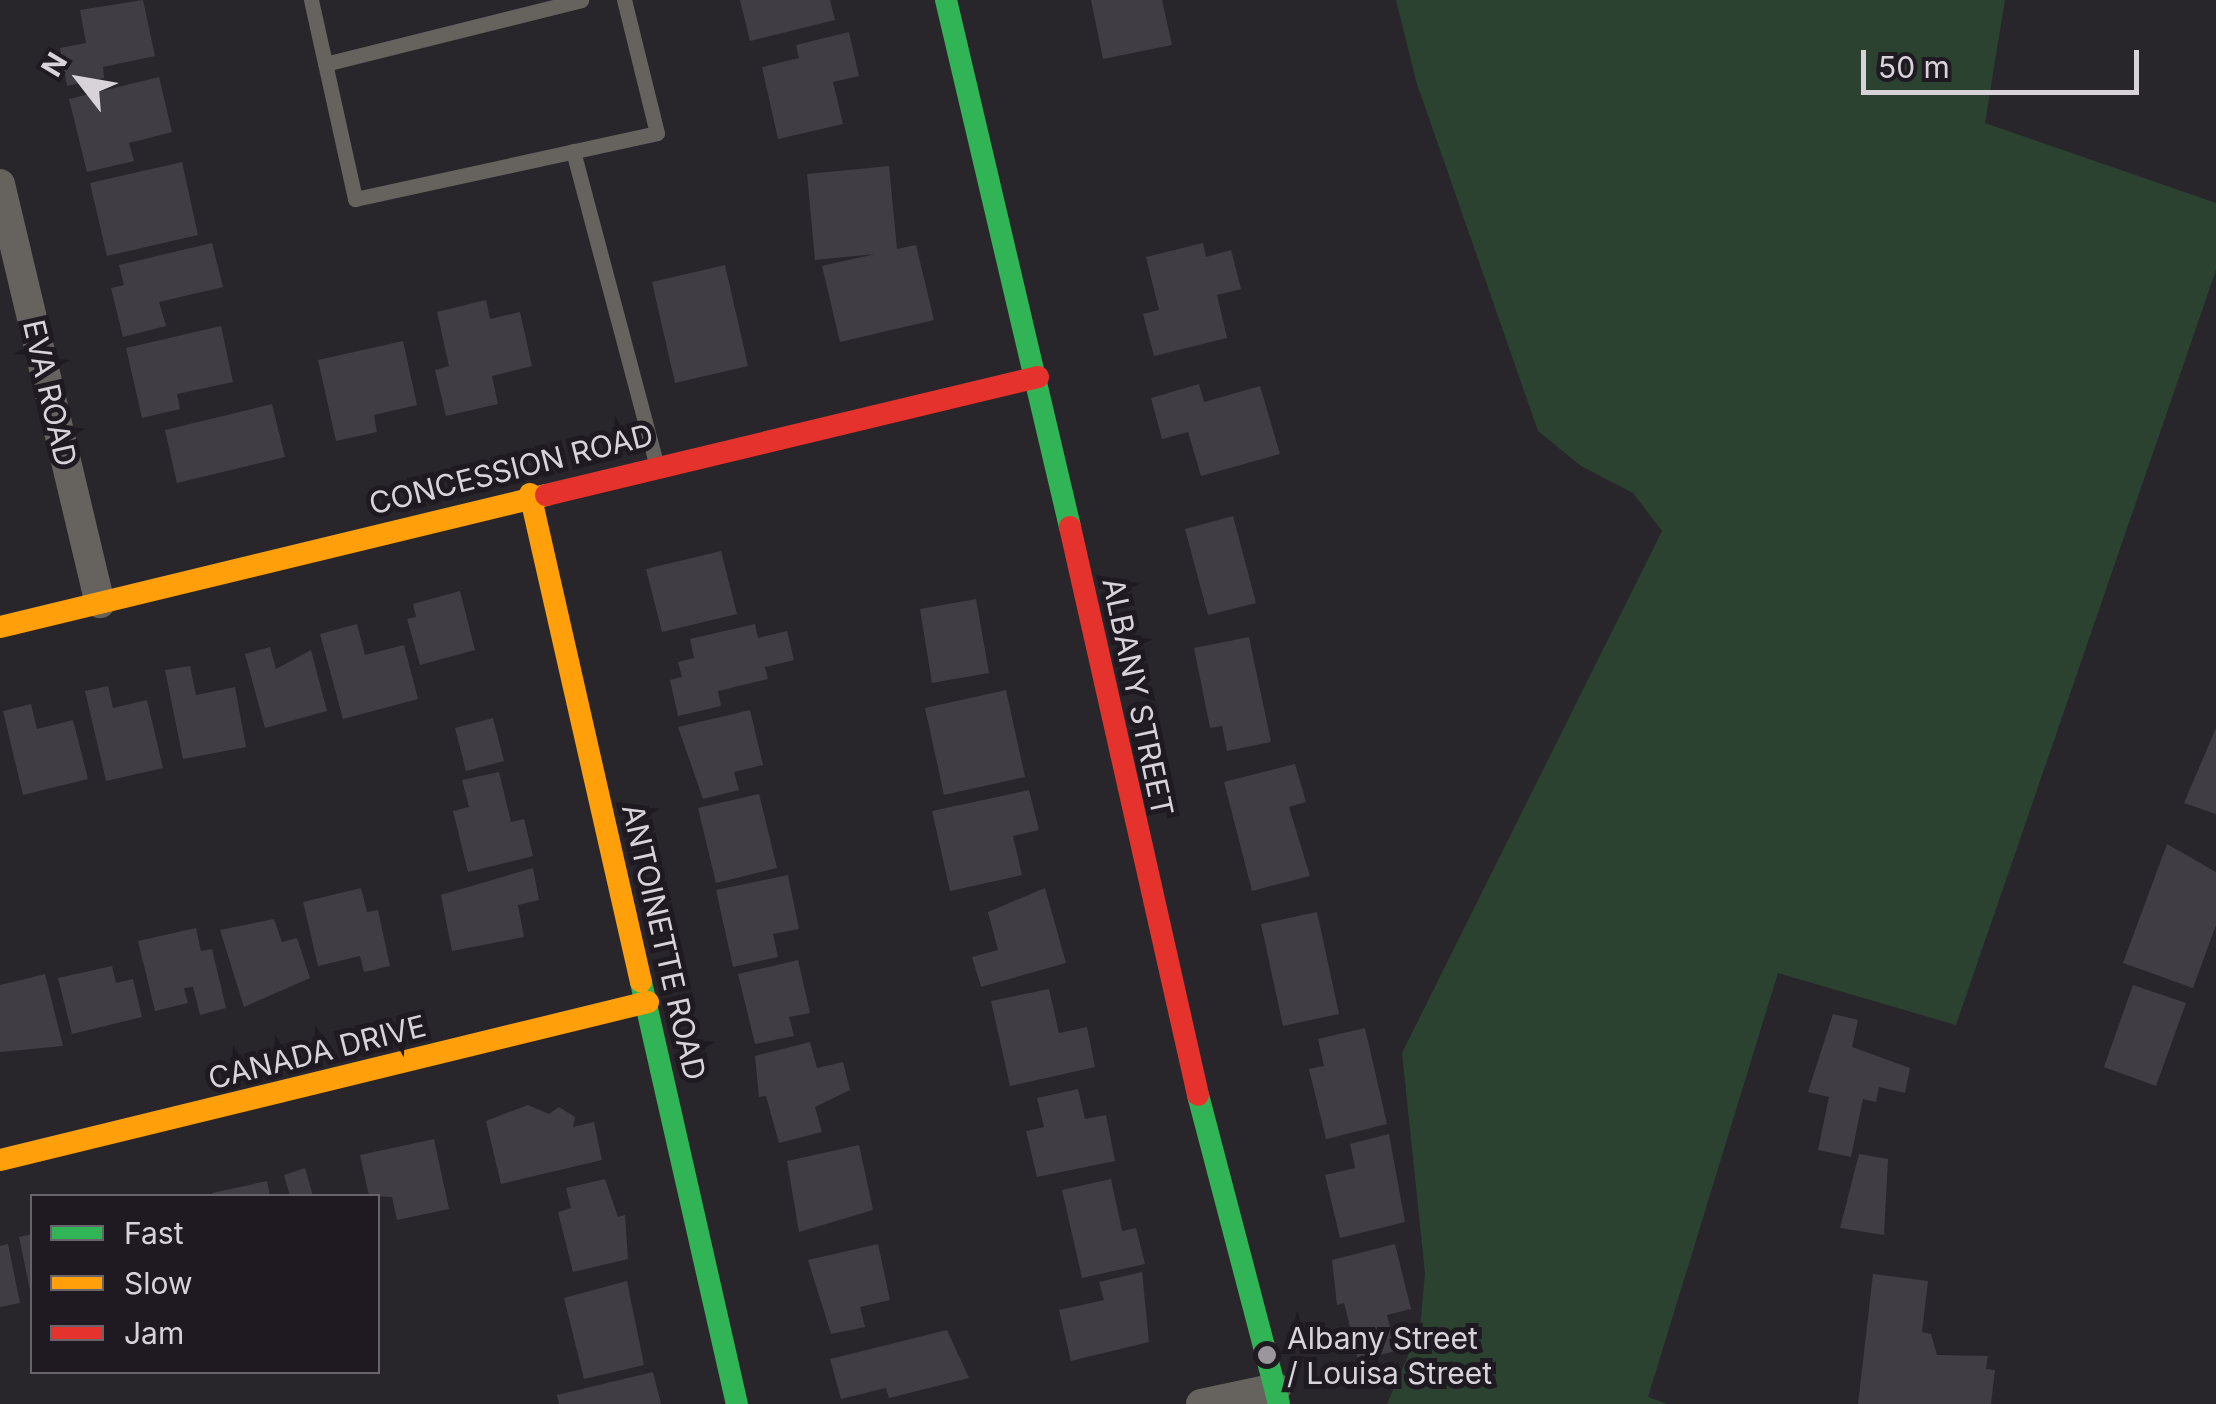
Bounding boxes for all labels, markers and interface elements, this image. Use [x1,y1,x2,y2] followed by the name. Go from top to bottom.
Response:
[30,30,130,130] north arrow
[1866,30,2144,92] scale bar
[34,47,74,82] text: N
[1878,49,1950,85] text: 50 m
[16,316,84,470] street label: EVA ROAD
[365,416,657,522] street label: CONCESSION ROAD
[1095,575,1181,819] street label: ALBANY STREET
[615,800,713,1084] street label: ANTOINETTE ROAD
[205,1008,429,1096] street label: CANADA DRIVE
[30,1194,380,1374] legend
[124,1215,183,1251] text: Fast
[124,1265,193,1301] text: Slow
[124,1315,184,1351] text: Jam
[1287,1320,1492,1390] place label: Albany Street / Louisa Street
[1256,1344,1278,1366] marker: Albany Street / Louisa Street

